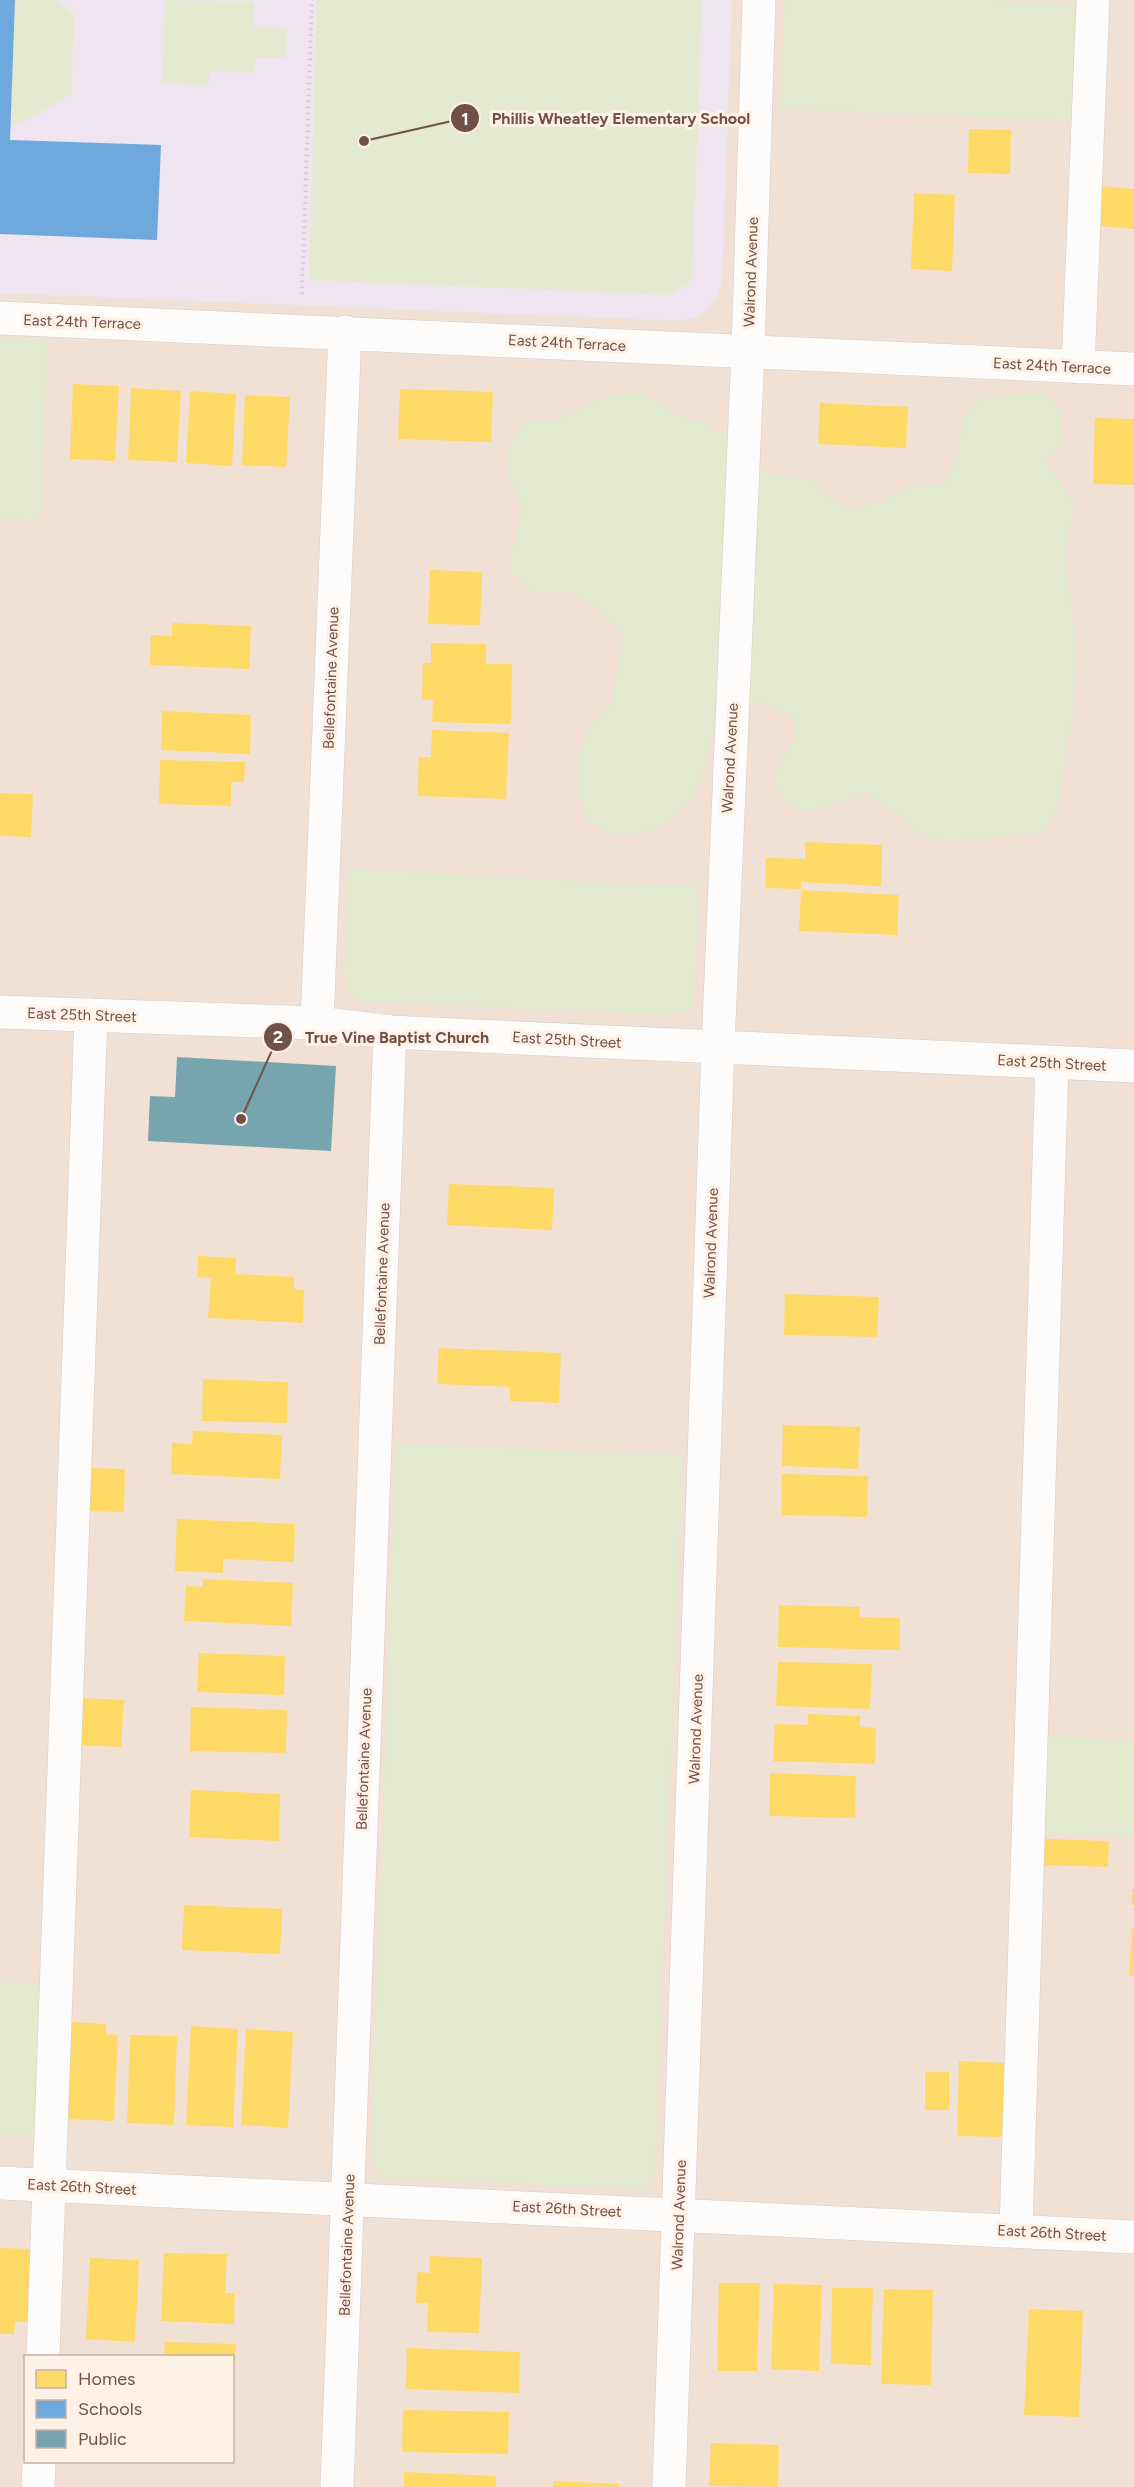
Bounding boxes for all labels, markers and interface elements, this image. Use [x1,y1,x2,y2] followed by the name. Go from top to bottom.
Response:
[450,101,763,135] callout: Phillis Wheatley Elementary School
[461,108,469,130] text: 1
[492,109,750,128] text: Phillis Wheatley Elementary School
[740,217,762,327] street label: Walrond Avenue
[23,311,141,333] street label: East 24th Terrace
[508,331,626,355] street label: East 24th Terrace
[993,354,1111,378] street label: East 24th Terrace
[320,606,342,750] street label: Bellefontaine Avenue
[718,703,742,813] street label: Walrond Avenue
[27,1004,137,1026] street label: East 25th Street
[263,1020,501,1054] callout: True Vine Baptist Church
[273,1026,283,1048] text: 2
[305,1028,489,1047] text: True Vine Baptist Church
[512,1028,623,1052] street label: East 25th Street
[997,1051,1108,1075] street label: East 25th Street
[700,1188,722,1298] street label: Walrond Avenue
[371,1202,393,1346] street label: Bellefontaine Avenue
[685,1674,707,1784] street label: Walrond Avenue
[353,1687,375,1831] street label: Bellefontaine Avenue
[668,2160,690,2270] street label: Walrond Avenue
[336,2173,358,2317] street label: Bellefontaine Avenue
[27,2175,137,2199] street label: East 26th Street
[512,2197,622,2221] street label: East 26th Street
[997,2221,1107,2245] street label: East 26th Street
[24,2355,234,2463] legend
[78,2368,136,2390] text: Homes
[78,2398,142,2420] text: Schools
[78,2428,127,2450] text: Public

